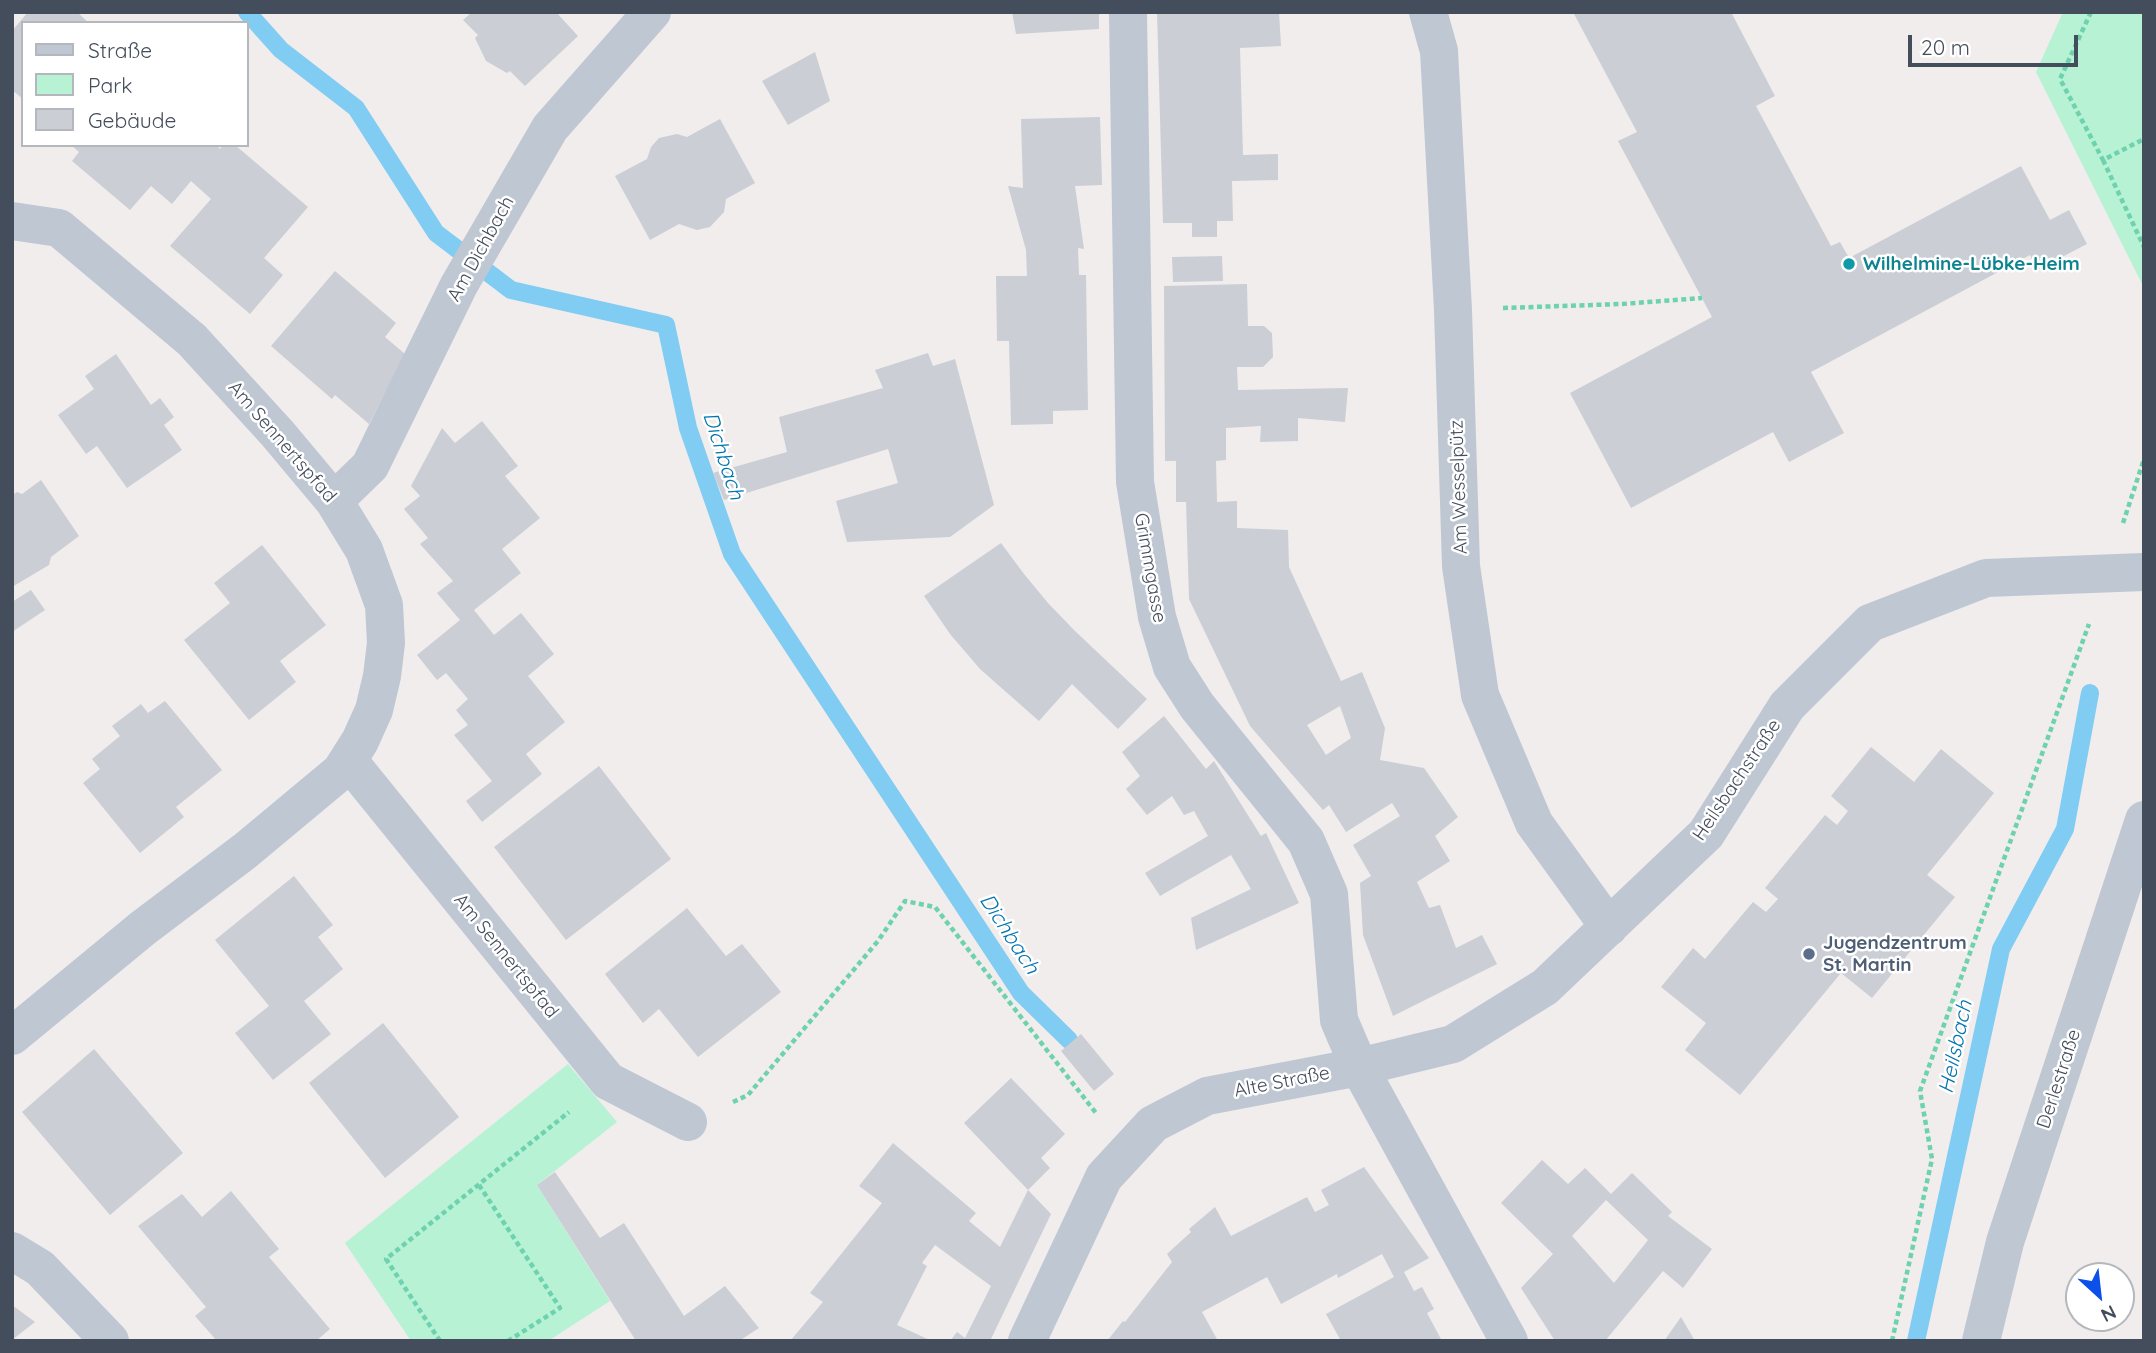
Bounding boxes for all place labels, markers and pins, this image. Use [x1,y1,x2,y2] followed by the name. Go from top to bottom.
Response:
[1863,253,2080,275] place label: Wilhelmine-Lübke-Heim
[1841,256,1857,272] marker: Wilhelmine-Lübke-Heim
[1823,932,1967,976] place label: Jugendzentrum St. Martin
[1801,946,1817,962] marker: Jugendzentrum St. Martin

